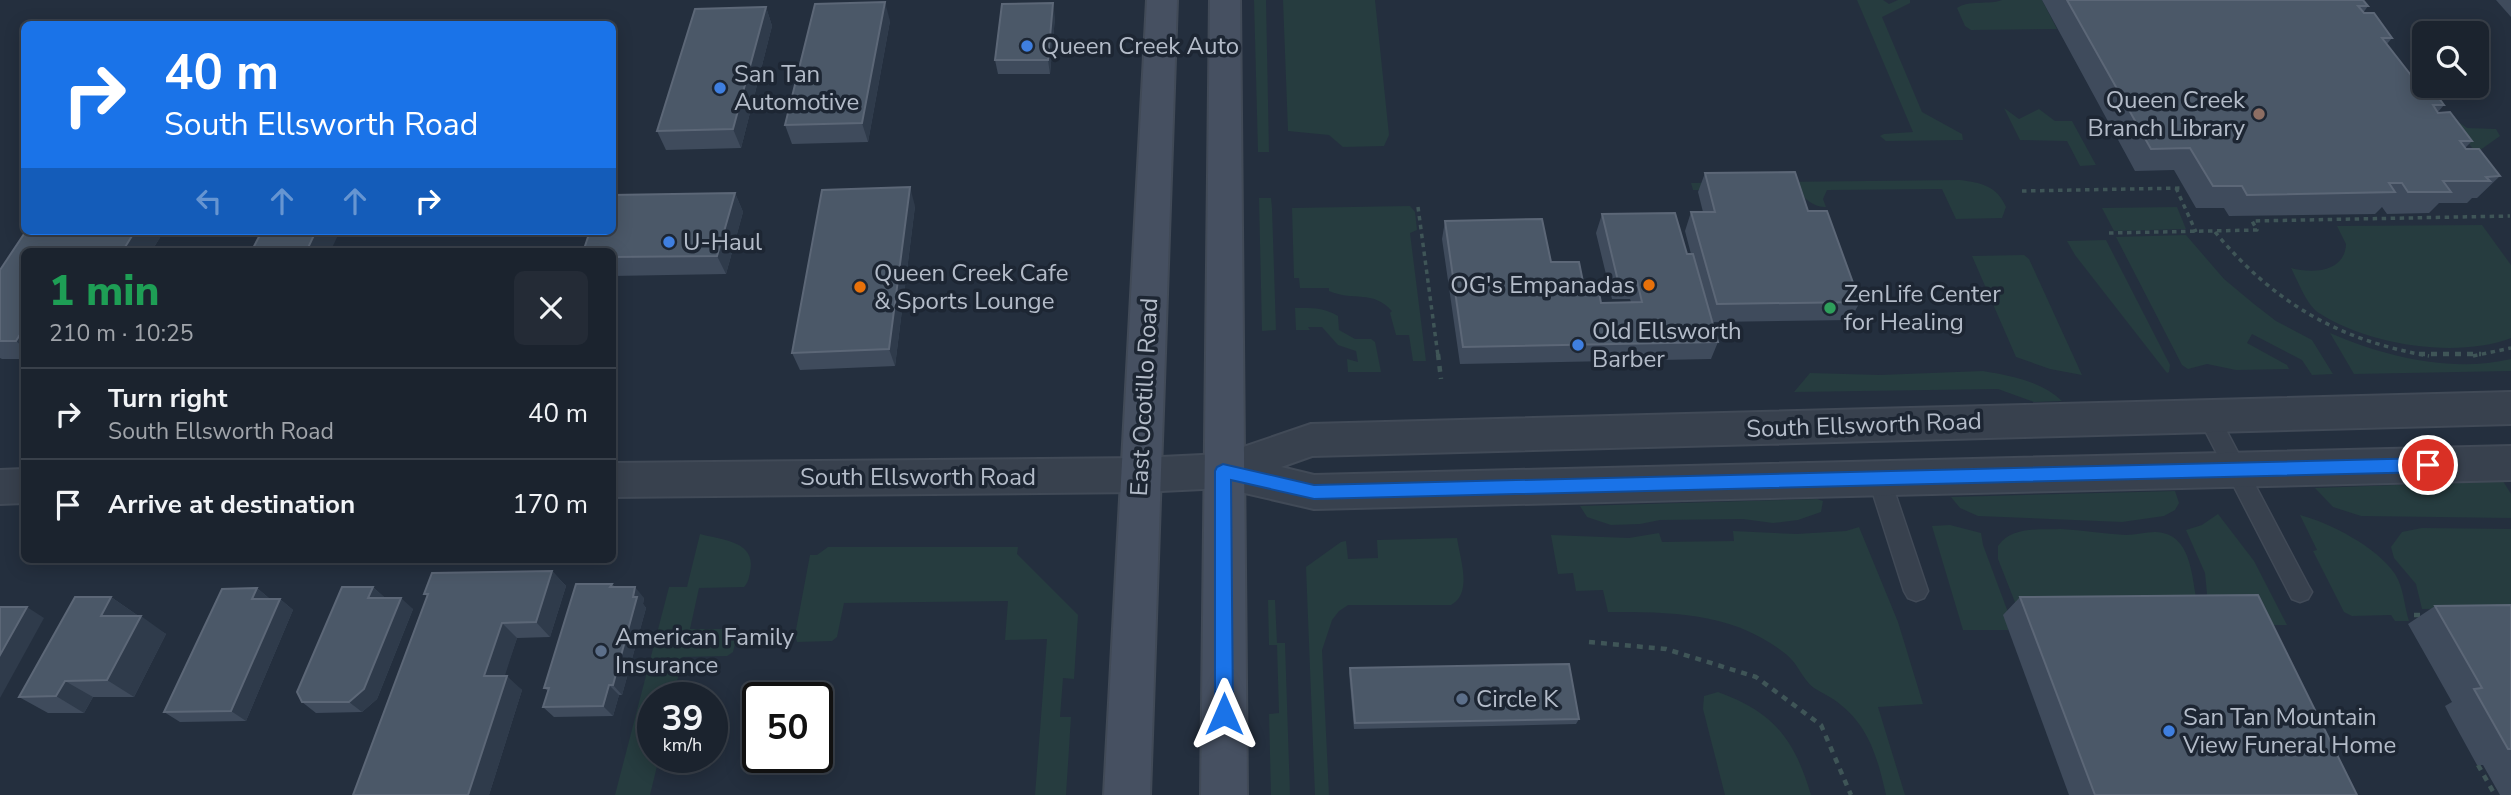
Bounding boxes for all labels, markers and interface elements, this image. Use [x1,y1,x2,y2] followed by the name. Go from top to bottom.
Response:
[2412,21,2489,98] map controls
[2412,21,2489,98] button: search
[1041,30,1239,62] place label: Queen Creek Auto
[1019,38,1035,54] marker: Queen Creek Auto
[164,39,279,106] text: 40 m
[49,49,140,140] icon: right
[734,58,859,118] place label: San Tan Automotive
[712,80,728,96] marker: San Tan Automotive
[2088,84,2246,144] place label: Queen Creek Branch Library
[164,103,478,146] text: South Ellsworth Road
[2251,106,2267,122] marker: Queen Creek Branch Library
[190,182,228,220] icon: left
[263,182,301,220] icon: ahead
[336,182,374,220] icon: ahead
[409,182,447,220] icon: right
[683,226,762,258] place label: U-Haul
[661,234,677,250] marker: U-Haul
[874,257,1068,317] place label: Queen Creek Cafe & Sports Lounge
[49,263,159,320] text: 1 min
[1450,269,1635,301] place label: OG's Empanadas
[514,271,588,345] button: close
[1641,277,1657,293] marker: OG's Empanadas
[1844,278,2001,338] place label: ZenLife Center for Healing
[852,279,868,295] marker: Queen Creek Cafe & Sports Lounge
[1123,297,1165,497] street label: East Ocotillo Road
[1822,300,1838,316] marker: ZenLife Center for Healing
[1592,315,1742,375] place label: Old Ellsworth Barber
[49,318,194,349] text: 210 m · 10:25
[1570,337,1586,353] marker: Old Ellsworth Barber
[108,381,227,416] text: Turn right
[49,395,87,433] icon: right
[528,396,588,431] text: 40 m
[1746,405,1982,445] street label: South Ellsworth Road
[108,416,334,447] text: South Ellsworth Road
[2398,435,2458,495] pin
[2409,446,2447,484] icon: arrive
[800,461,1036,493] street label: South Ellsworth Road
[49,486,87,524] icon: arrive
[108,487,355,522] text: Arrive at destination
[512,487,588,522] text: 170 m
[615,621,795,681] place label: American Family Insurance
[593,643,609,659] marker: American Family Insurance
[1187,677,1261,751] position arrow
[742,682,833,773] speed limit sign: 50
[1476,683,1559,715] place label: Circle K
[1454,691,1470,707] marker: Circle K
[661,695,704,742] text: 39
[2182,701,2396,761] place label: San Tan Mountain View Funeral Home
[2161,723,2177,739] marker: San Tan Mountain View Funeral Home
[663,733,702,757] text: km/h

